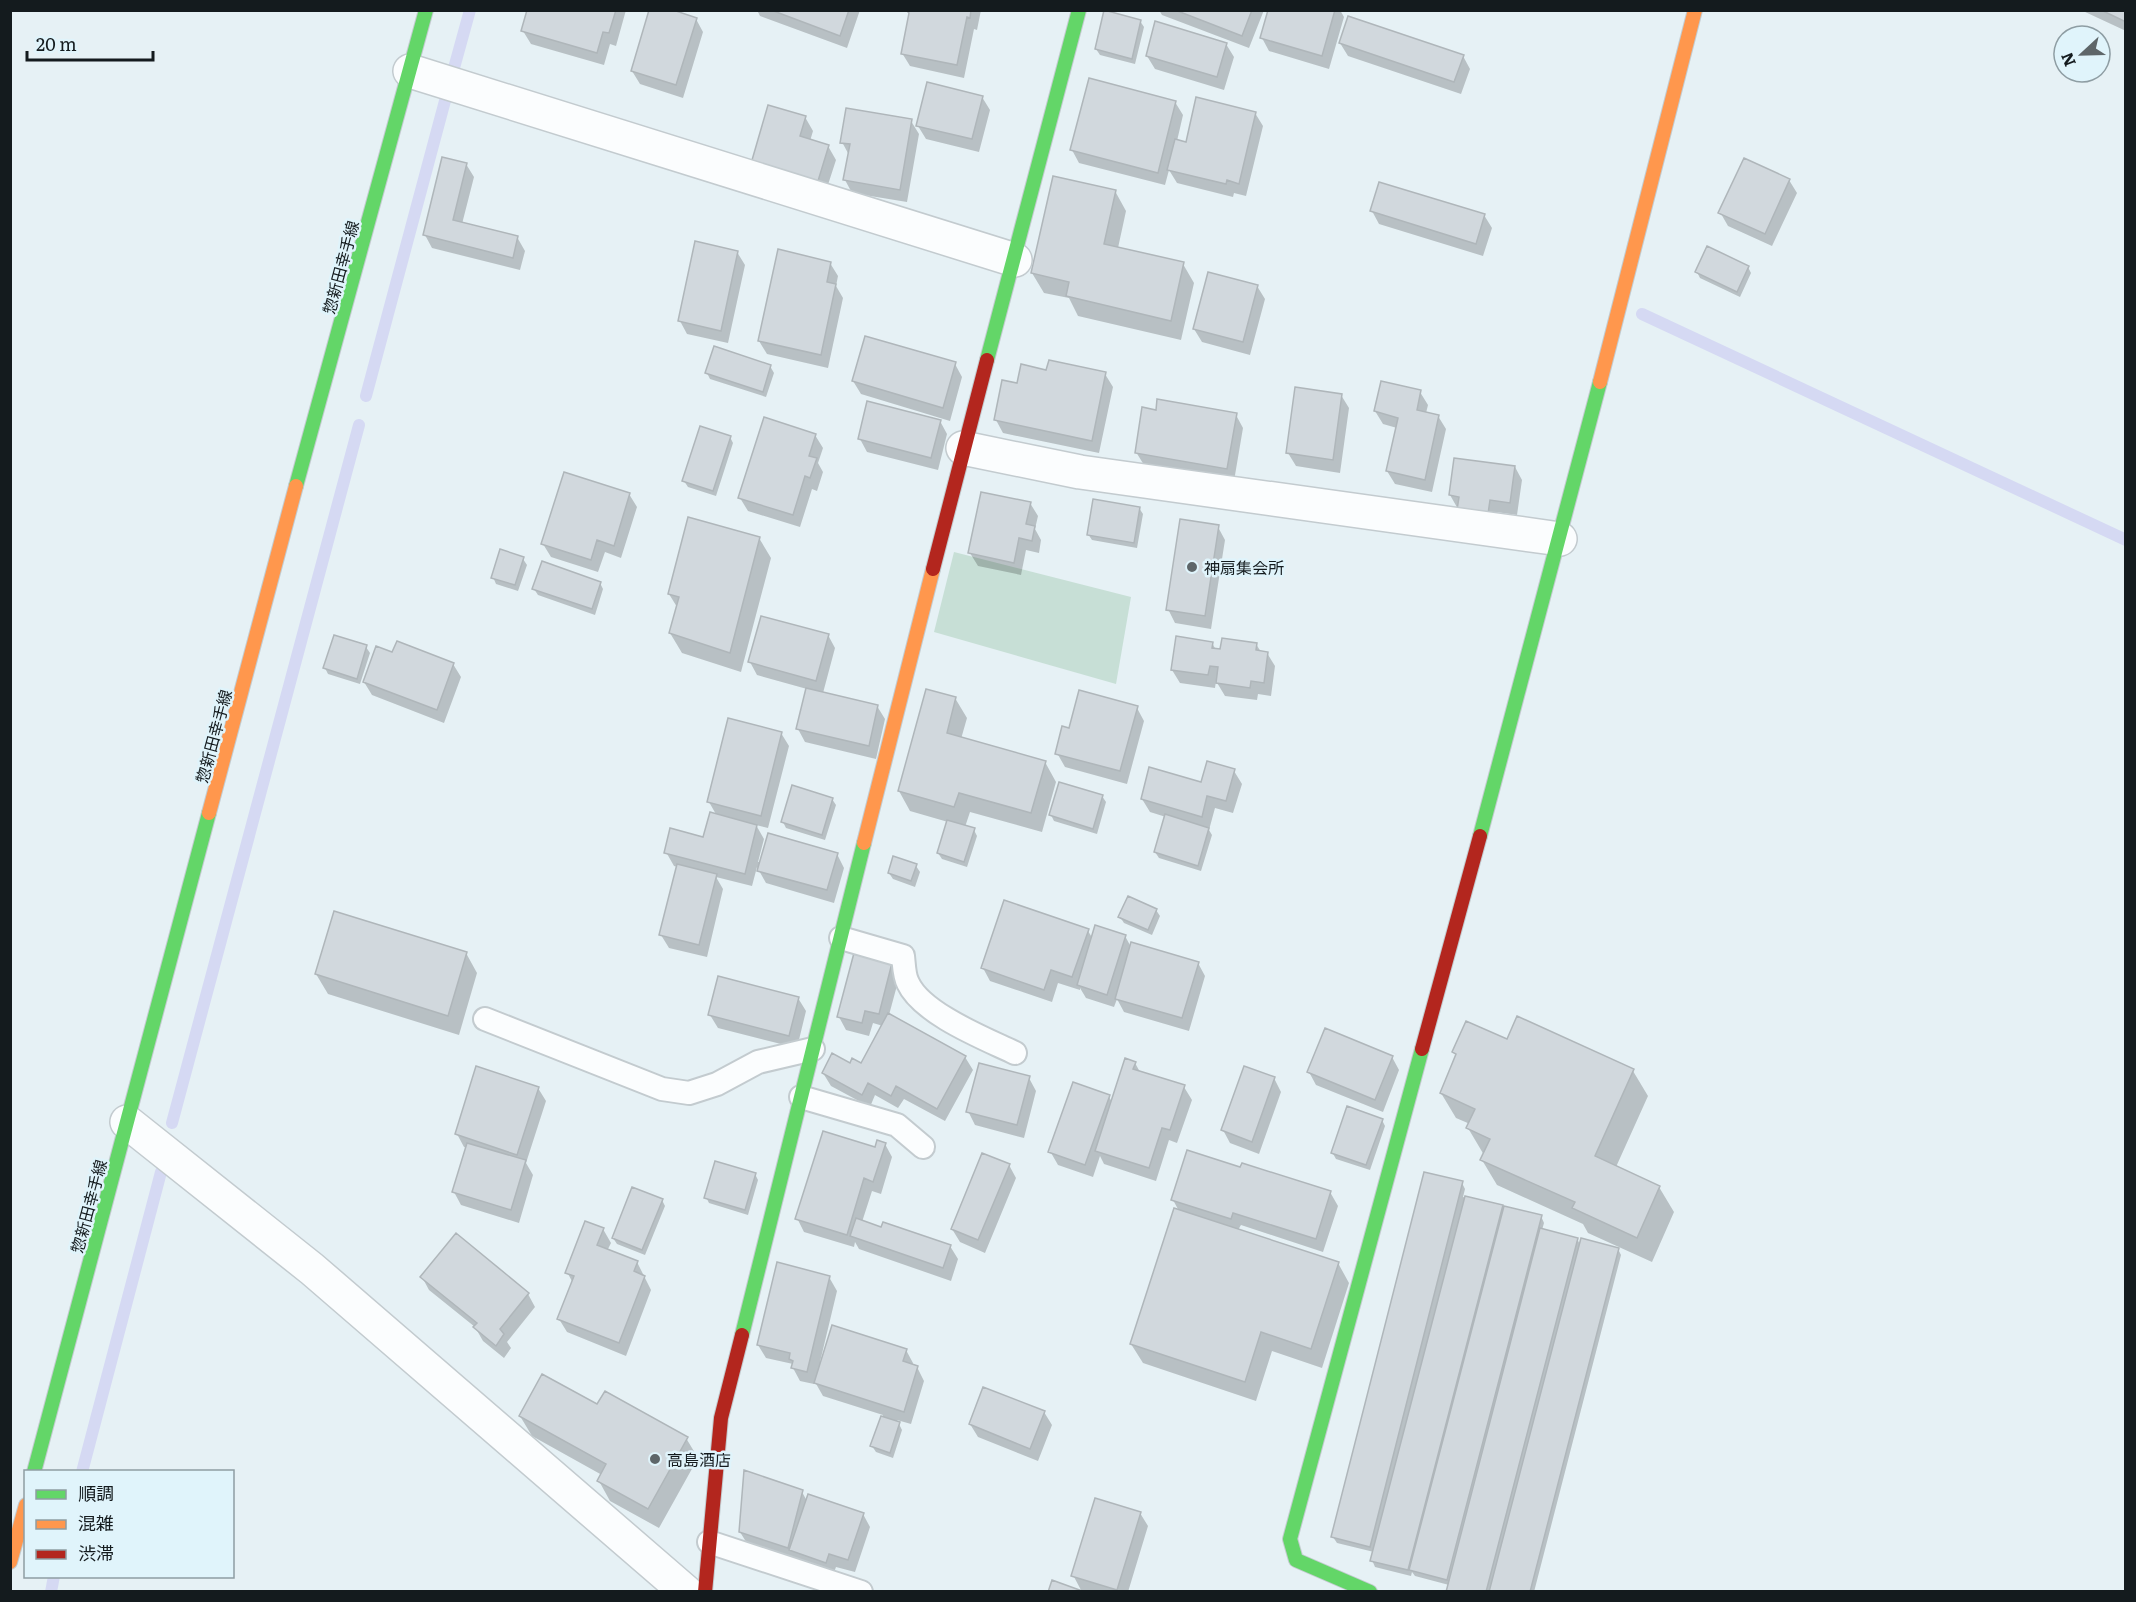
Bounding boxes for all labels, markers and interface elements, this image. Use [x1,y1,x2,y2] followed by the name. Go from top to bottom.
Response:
[27,24,153,62] scale bar
[2052,24,2112,84] north arrow
[36,30,77,57] text: 20 m
[2054,49,2081,71] text: N
[316,218,364,316] street label: 惣新田幸手線
[1204,555,1284,579] place label: 神扇集会所
[1185,560,1199,574] marker: 神扇集会所
[189,687,237,785] street label: 惣新田幸手線
[64,1157,112,1255] street label: 惣新田幸手線
[667,1447,731,1471] place label: 高島酒店
[648,1452,662,1466] marker: 高島酒店
[24,1470,234,1578] legend
[78,1479,114,1506] text: 順調
[78,1509,114,1536] text: 混雑
[78,1539,114,1566] text: 渋滞

